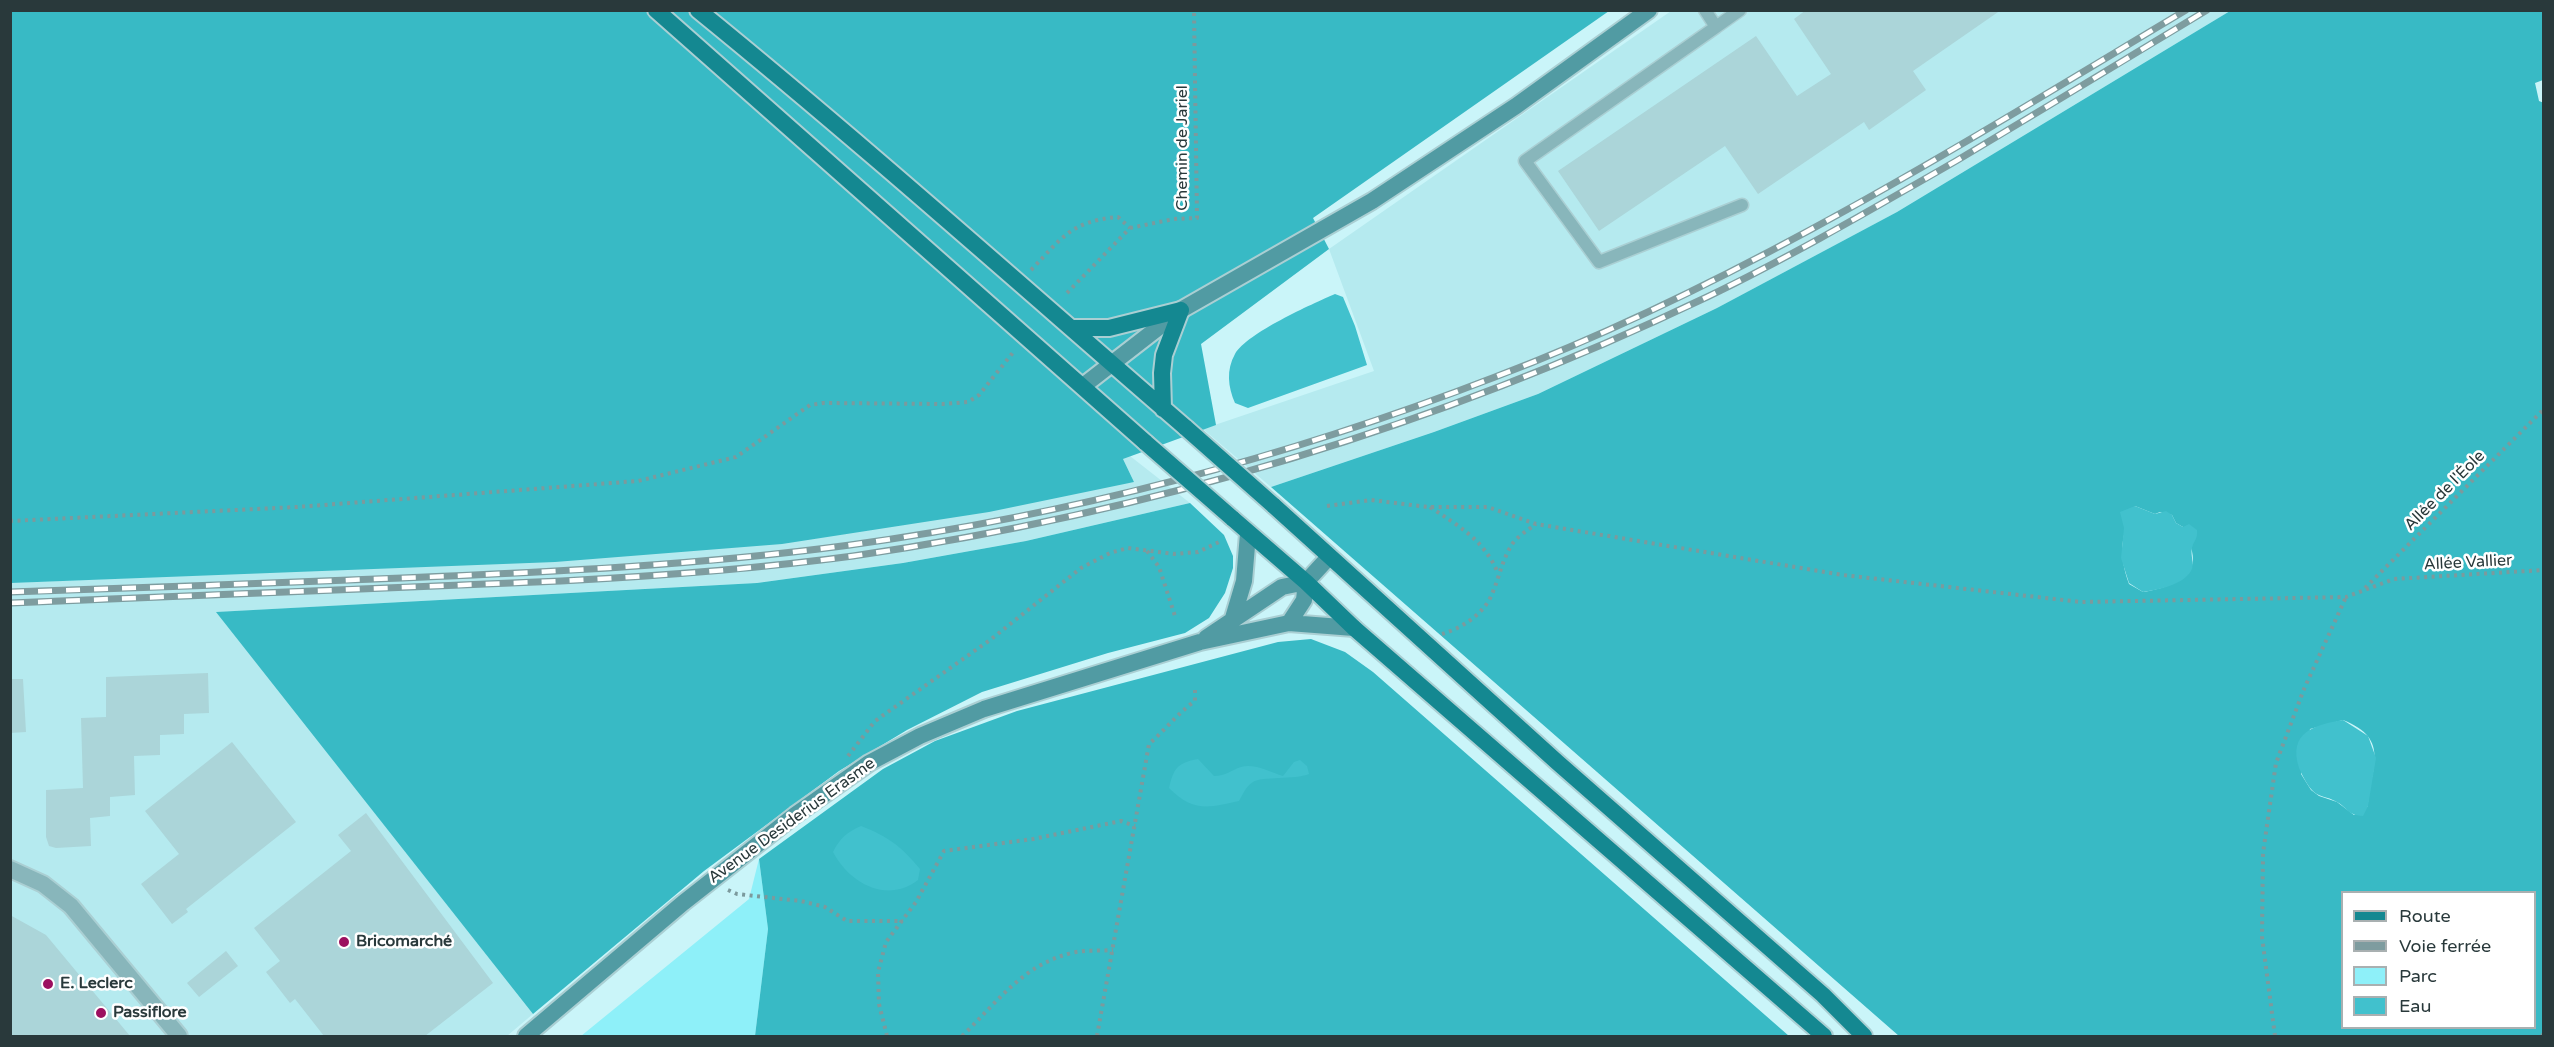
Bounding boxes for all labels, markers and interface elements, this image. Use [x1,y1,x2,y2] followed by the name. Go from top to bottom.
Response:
[1173,85,1193,211] street label: Chemin de Jariel
[2401,447,2489,535] street label: Allée de l'Éole
[2423,551,2513,575] street label: Allée Vallier
[705,754,879,888] street label: Avenue Desiderius Erasme
[2341,891,2536,1029] legend
[2399,905,2451,927] text: Route
[356,932,452,952] place label: Bricomarché
[337,935,351,949] marker: Bricomarché
[2399,935,2491,957] text: Voie ferrée
[2399,965,2437,987] text: Parc
[60,974,133,994] place label: E. Leclerc
[41,977,55,991] marker: E. Leclerc
[2399,995,2431,1017] text: Eau
[113,1003,187,1023] place label: Passiflore
[94,1006,108,1020] marker: Passiflore

